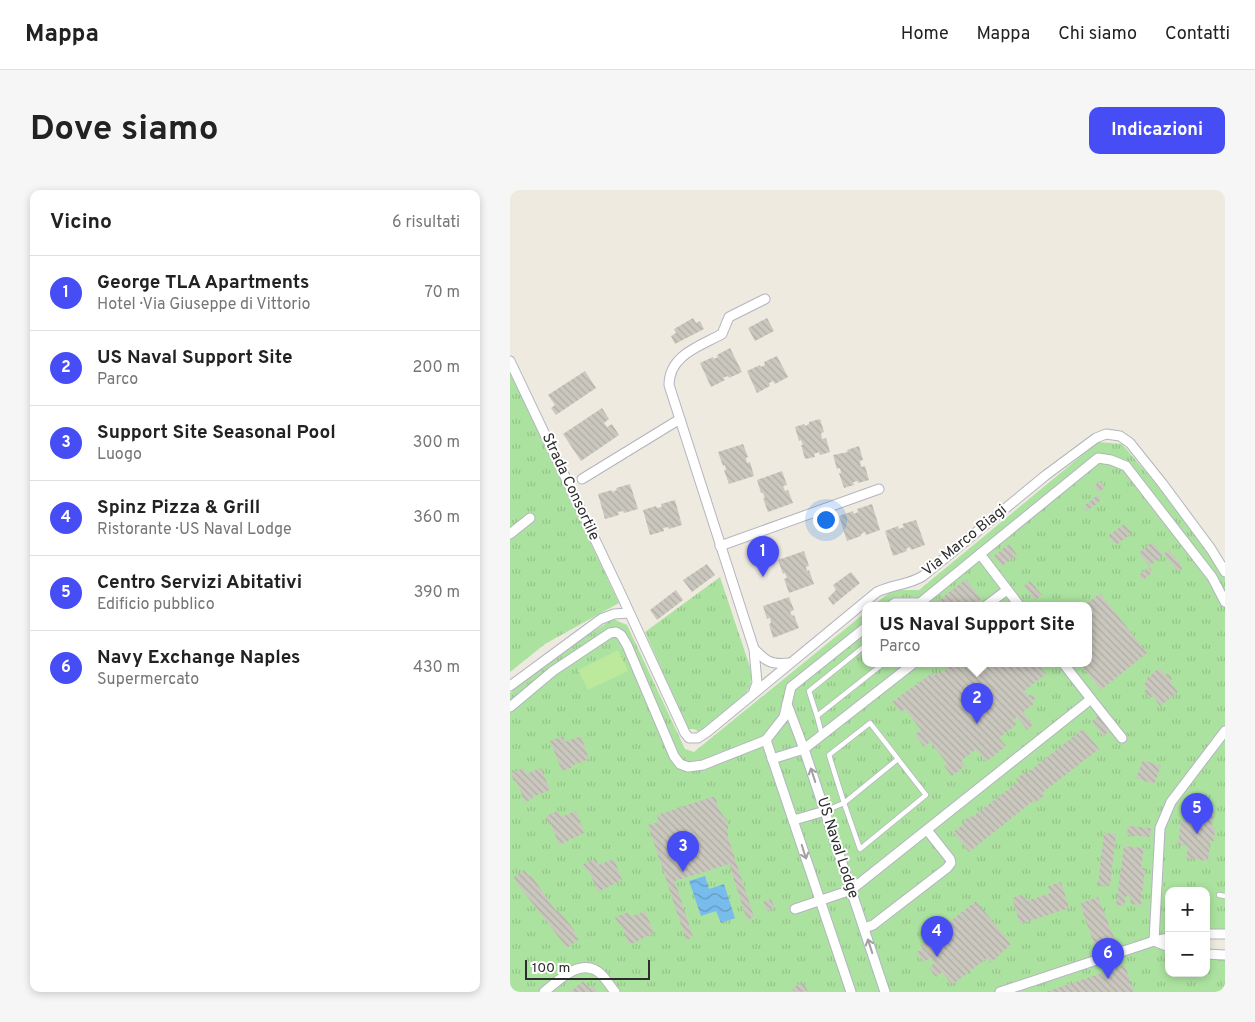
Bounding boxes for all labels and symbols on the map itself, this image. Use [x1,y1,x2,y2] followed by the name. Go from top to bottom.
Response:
[537,430,603,544] street label: Strada Consortile
[919,501,1011,581] street label: Via Marco Biagi
[813,507,839,533] your location
[747,536,779,577] pin: 1
[961,683,993,724] pin: 2
[808,768,817,783] one-way arrow
[1181,793,1213,834] pin: 5
[812,795,862,901] street label: US Naval Lodge
[667,831,699,872] pin: 3
[800,843,810,859] one-way arrow
[921,916,953,957] pin: 4
[864,938,874,954] one-way arrow
[1092,938,1124,979] pin: 6
[525,957,650,980] scale bar

